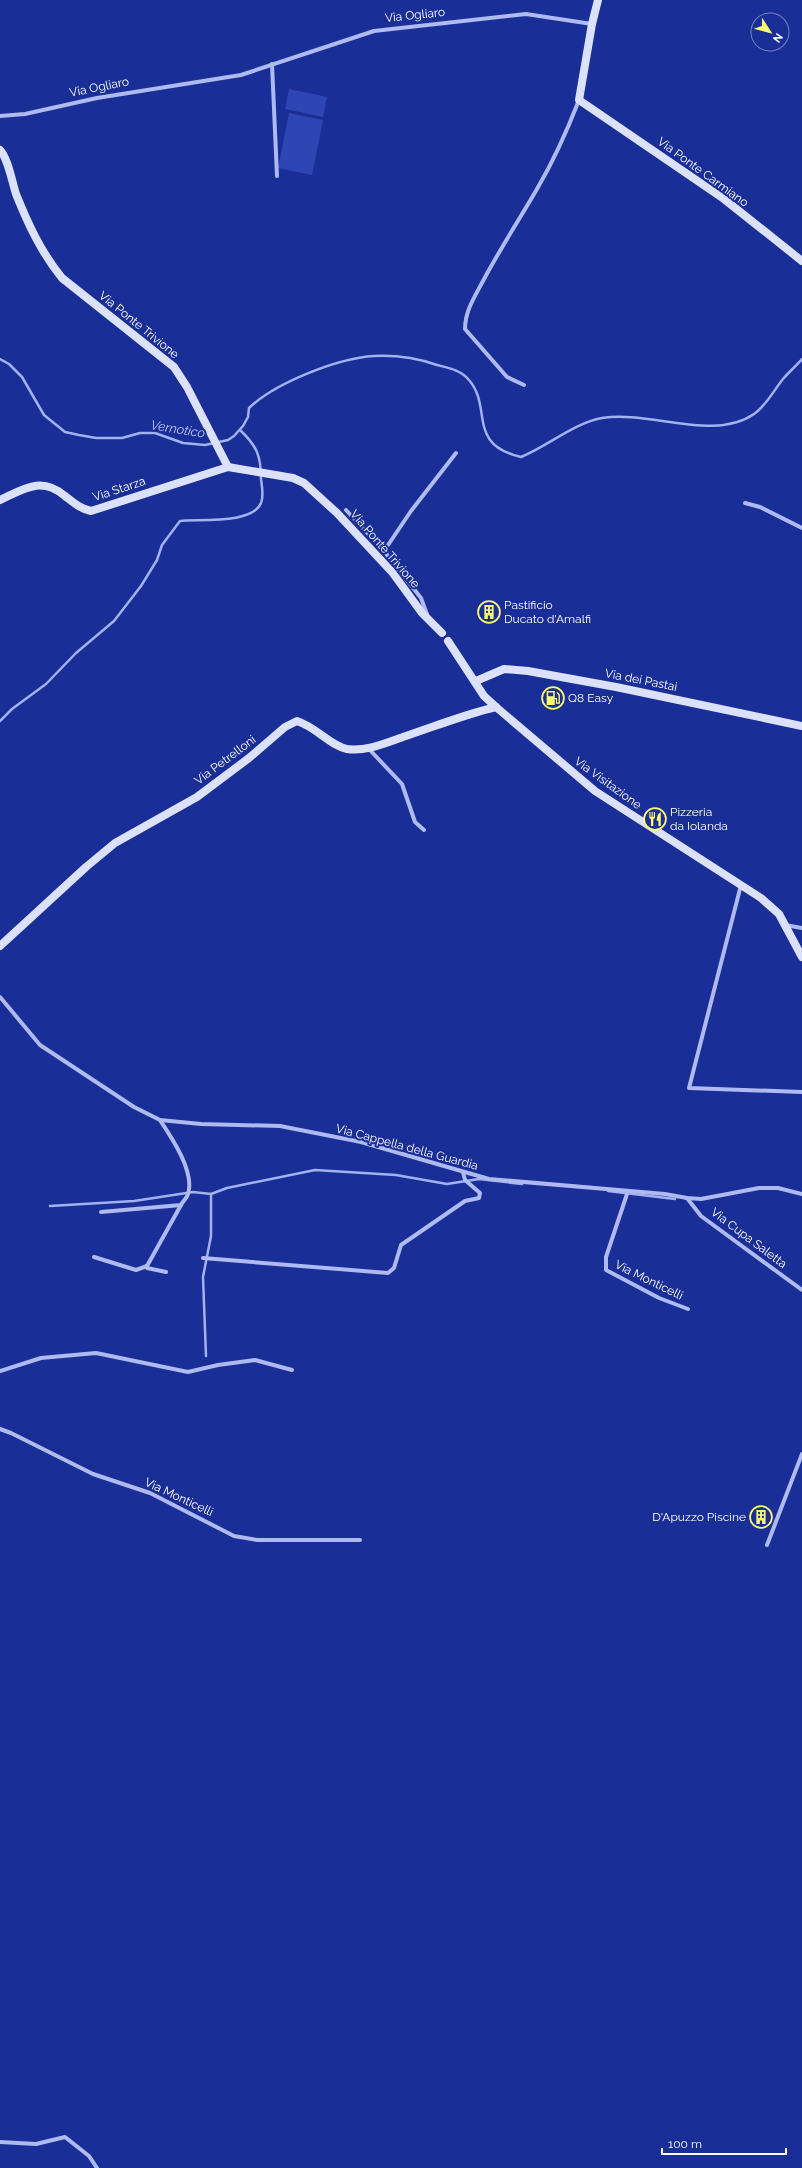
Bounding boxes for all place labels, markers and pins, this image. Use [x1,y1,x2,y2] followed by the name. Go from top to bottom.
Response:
[504,598,591,626] place label: Pastificio Ducato d'Amalfi
[476,599,502,625] building icon: Pastificio Ducato d'Amalfi
[540,685,566,711] fuel station icon: Q8 Easy
[568,691,614,705] place label: Q8 Easy
[670,805,728,833] place label: Pizzeria da Iolanda
[642,806,668,832] restaurant icon: Pizzeria da Iolanda
[748,1504,774,1530] building icon: D'Apuzzo Piscine
[652,1510,746,1524] place label: D'Apuzzo Piscine

